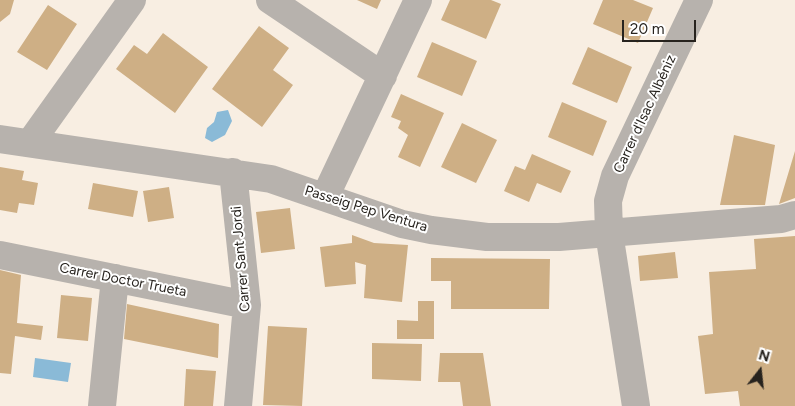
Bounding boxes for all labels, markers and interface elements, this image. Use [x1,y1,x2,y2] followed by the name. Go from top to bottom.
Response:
[625,10,699,42] scale bar
[630,20,664,38] text: 20 m
[610,52,680,176] street label: Carrer d'Isac Albéniz
[303,182,429,236] street label: Passeig Pep Ventura
[228,205,254,313] street label: Carrer Sant Jordi
[58,259,188,301] street label: Carrer Doctor Trueta
[735,346,785,396] north arrow
[757,346,772,366] text: N

